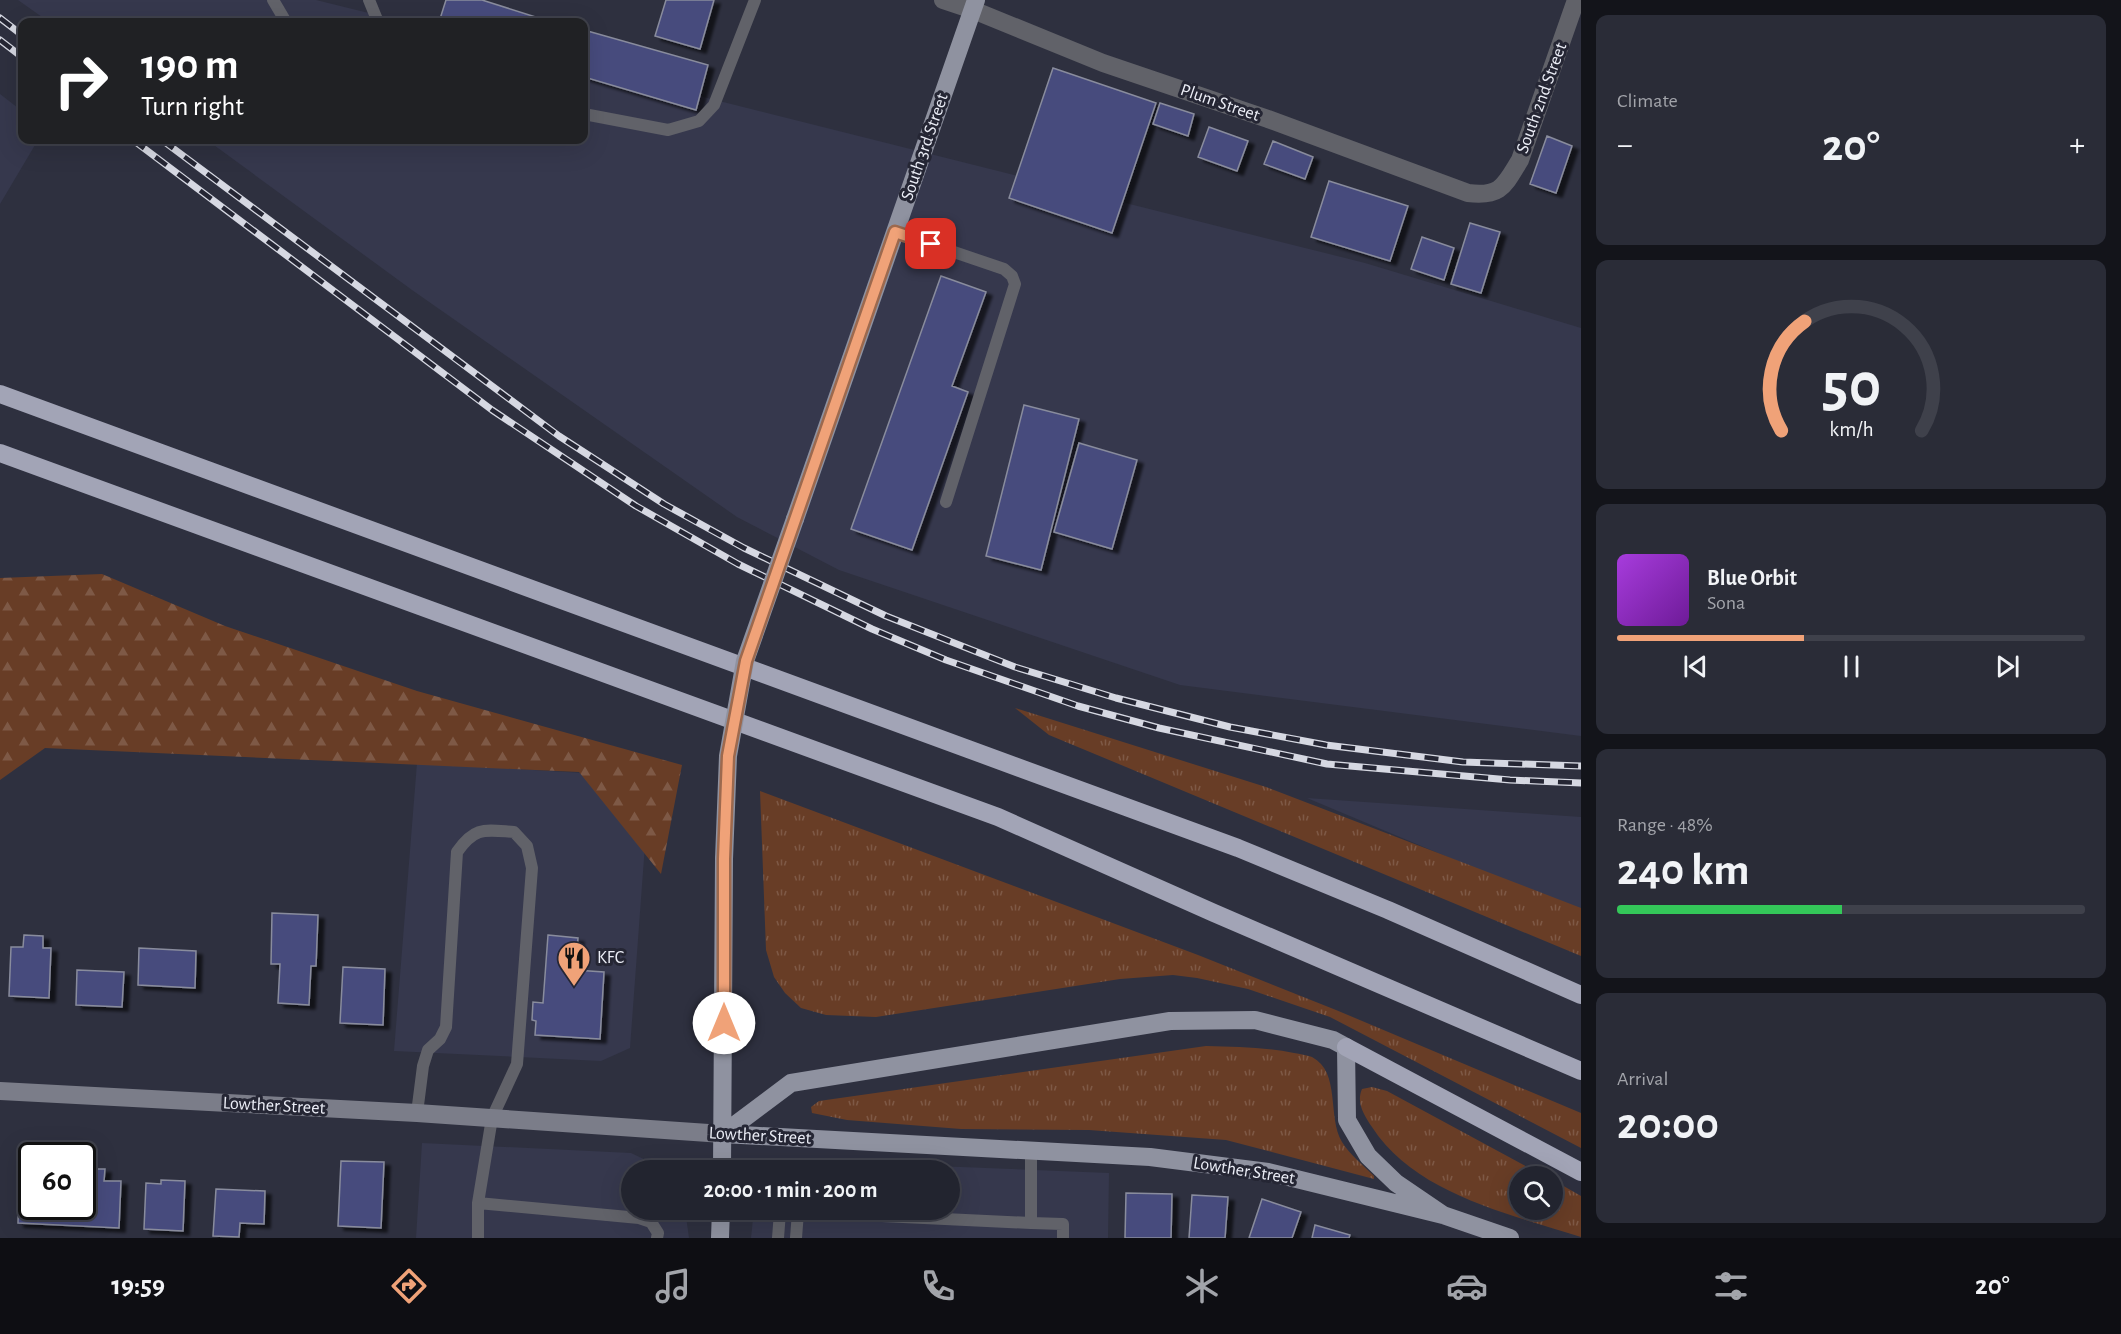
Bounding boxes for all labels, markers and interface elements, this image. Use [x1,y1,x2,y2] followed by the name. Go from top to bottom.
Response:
[1514,40,1570,156] street label: South 2nd Street
[42,42,120,120] icon: right
[141,44,239,86] text: 190 m
[1178,81,1262,125] street label: Plum Street
[898,91,952,203] street label: South 3rd Street
[1617,91,1678,111] text: Climate
[141,93,244,120] text: Turn right
[1822,124,1880,169] text: 20°
[1617,129,1633,162] text: −
[2069,129,2085,162] text: +
[905,218,956,269] pin
[914,227,947,260] icon: arrive
[1821,356,1881,418] text: 50
[1829,420,1873,441] text: km/h
[1707,567,1797,589] text: Blue Orbit
[1707,593,1745,613] text: Sona
[1679,650,1712,683] icon: previous
[1835,650,1868,683] icon: pause
[1991,650,2024,683] icon: next
[1617,815,1713,835] text: Range · 48%
[1617,848,1750,893] text: 240 km
[556,940,592,987] restaurant icon: KFC
[597,949,624,967] place label: KFC
[692,991,756,1055] position arrow
[1617,1069,1668,1089] text: Arrival
[222,1094,326,1118] street label: Lowther Street
[1617,1102,1719,1147] text: 20:00
[708,1124,812,1148] street label: Lowther Street
[18,1142,96,1220] speed limit sign: 60
[1192,1154,1296,1188] street label: Lowther Street
[1509,1166,1563,1220] map controls
[1509,1166,1563,1220] button: search
[704,1179,877,1201] text: 20:00 · 1 min · 200 m
[388,1265,430,1307] icon: directions
[652,1265,694,1307] icon: music
[917,1265,959,1307] icon: phone
[1181,1265,1223,1307] icon: climate
[1446,1265,1488,1307] icon: car
[1710,1265,1752,1307] icon: filters
[111,1272,165,1299] text: 19:59
[1975,1272,2010,1299] text: 20°

